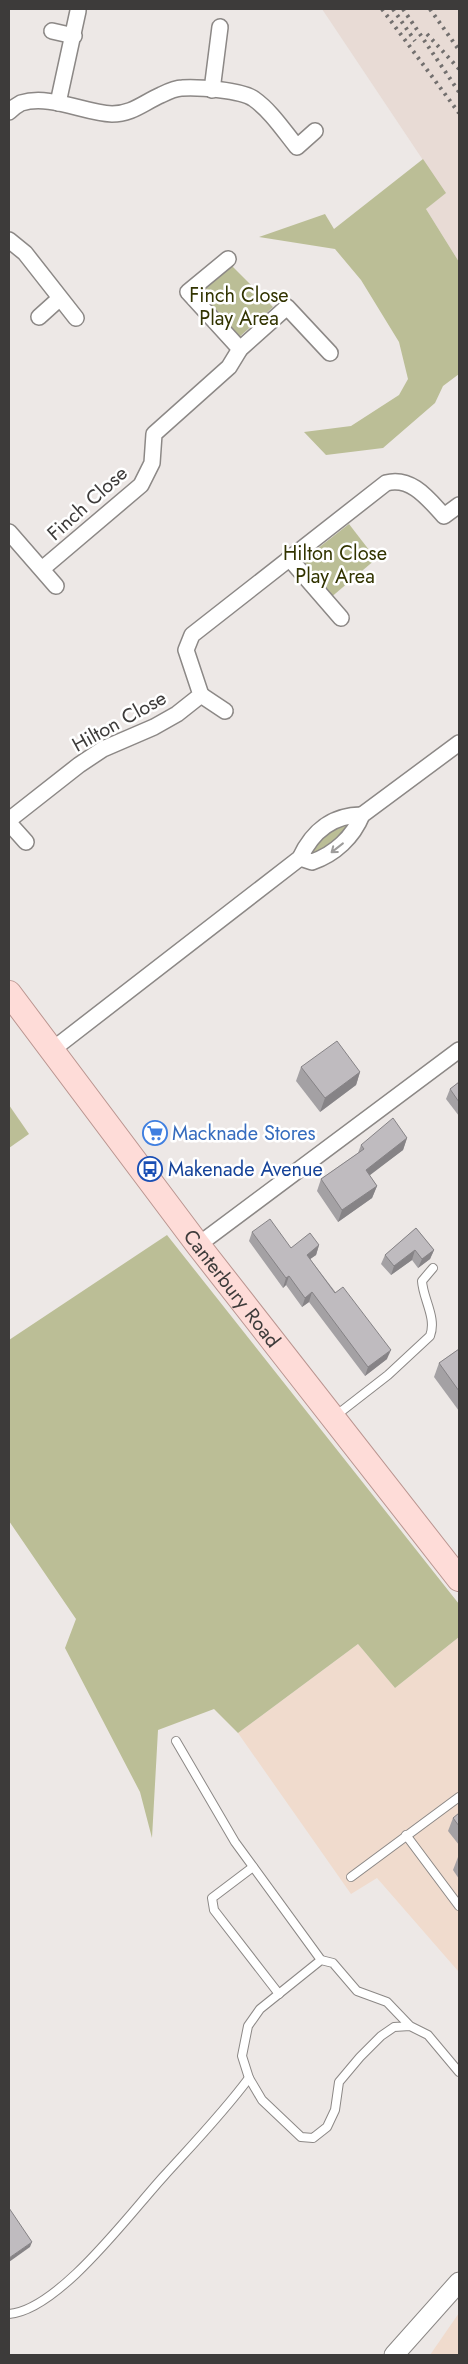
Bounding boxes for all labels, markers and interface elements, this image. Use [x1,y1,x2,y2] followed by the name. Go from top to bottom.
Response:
[189,281,289,333] park label: Finch Close Play Area
[41,459,134,547] street label: Finch Close
[283,539,387,591] park label: Hilton Close Play Area
[67,684,172,759] street label: Hilton Close
[331,842,344,853] one-way arrow
[172,1119,316,1148] place label: Macknade Stores
[142,1120,168,1146] supermarket icon: Macknade Stores
[168,1155,323,1184] place label: Makenade Avenue
[137,1156,163,1182] bus stop icon: Makenade Avenue
[176,1223,287,1354] street label: Canterbury Road

